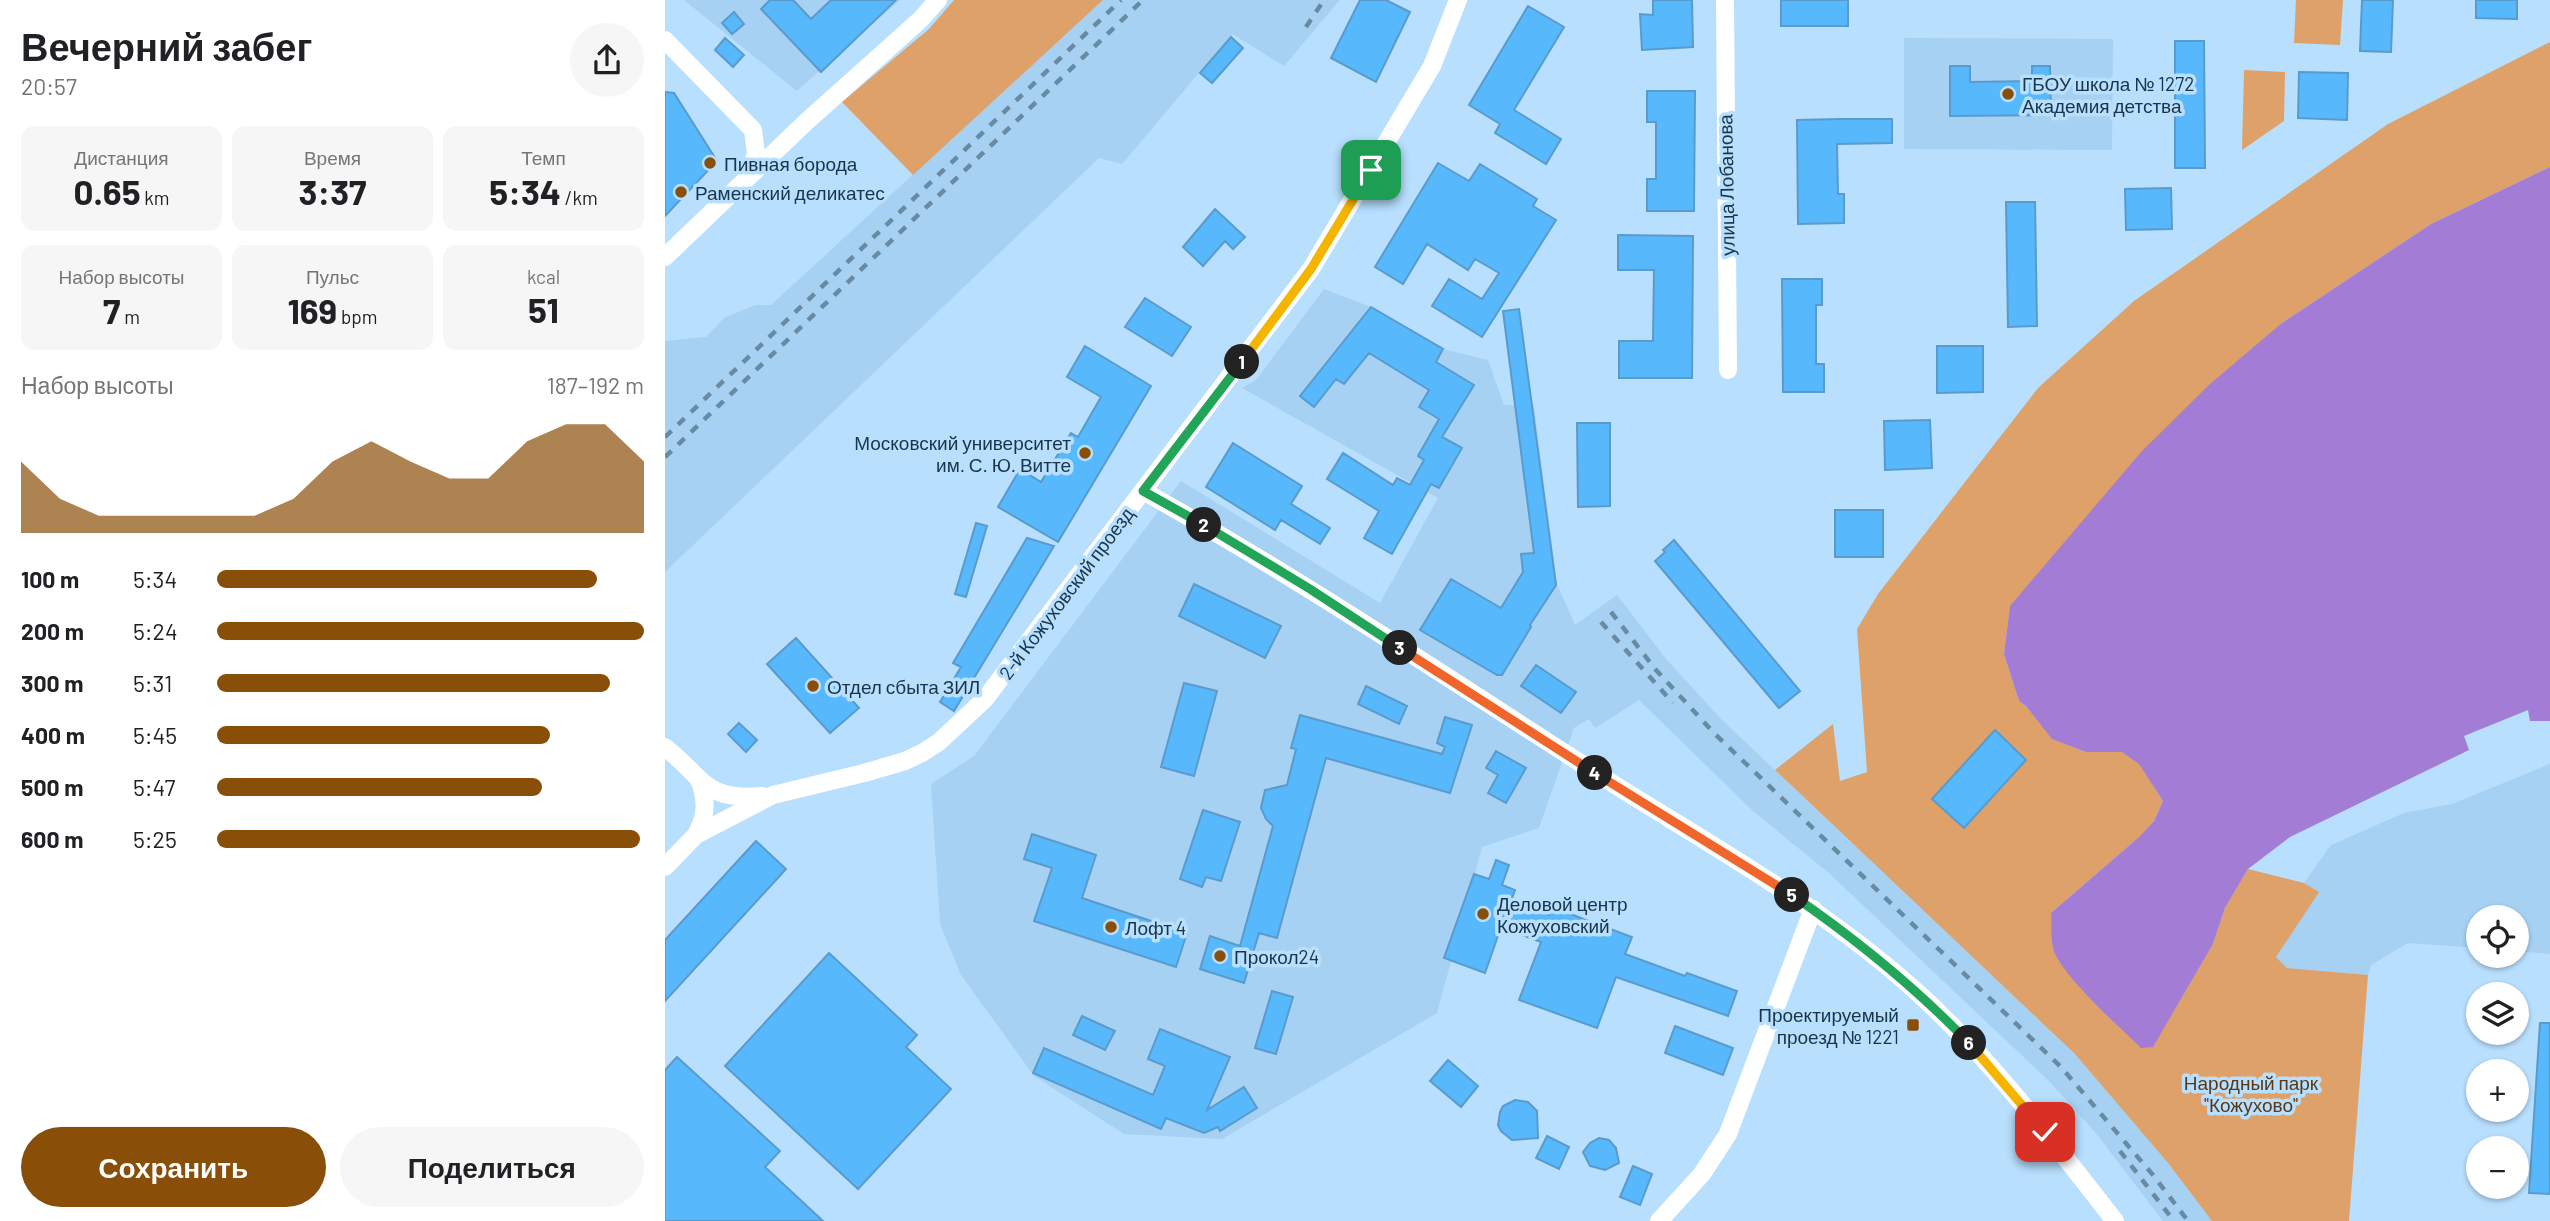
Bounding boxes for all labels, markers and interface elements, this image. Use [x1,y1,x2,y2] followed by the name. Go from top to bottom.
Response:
[21,23,312,69] text: Вечерний забег
[570,23,644,97] button: share
[21,72,77,100] text: 20:57
[2022,72,2194,117] place label: ГБОУ школа № 1272 Академия детства
[2000,86,2016,102] marker: ГБОУ школа № 1272 Академия детства
[1713,114,1739,256] street label: улица Лобанова
[1341,140,1401,200] pin
[74,146,169,169] text: Дистанция
[304,146,361,169] text: Время
[521,146,566,169] text: Темп
[1352,151,1390,189] icon: arrive
[724,152,858,175] place label: Пивная борода
[702,155,718,171] marker: Пивная борода
[73,170,141,212] text: 0.65
[299,170,366,212] text: 3:37
[489,170,561,212] text: 5:34
[695,181,885,204] place label: Раменский деликатес
[673,184,689,200] marker: Раменский деликатес
[141,186,170,209] text: km
[561,186,598,209] text: /km
[58,265,185,288] text: Набор высоты
[306,265,359,288] text: Пульс
[527,265,560,288] text: kcal
[528,288,559,330] text: 51
[103,289,120,331] text: 7
[287,289,337,331] text: 169
[120,305,140,328] text: m
[337,305,378,328] text: bpm
[1225,344,1259,380] pin: 1
[1238,350,1245,373] text: 1
[21,371,174,399] text: Набор высоты
[547,371,644,399] text: 187–192 m
[854,431,1071,476] place label: Московский университет им. С. Ю. Витте
[1077,445,1093,461] marker: Московский университет им. С. Ю. Витте
[994,502,1138,684] street label: 2-й Кожуховский проезд
[1187,508,1221,542] pin: 2
[1198,513,1209,536] text: 2
[21,565,79,593] text: 100 m
[133,565,177,593] text: 5:34
[21,617,84,645] text: 200 m
[133,617,178,645] text: 5:24
[1383,630,1417,666] pin: 3
[1394,636,1405,659] text: 3
[21,669,83,697] text: 300 m
[133,669,172,697] text: 5:31
[827,675,980,698] place label: Отдел сбыта ЗИЛ
[805,678,821,694] marker: Отдел сбыта ЗИЛ
[21,721,85,749] text: 400 m
[133,721,177,749] text: 5:45
[1577,756,1613,790] pin: 4
[1589,761,1600,784] text: 4
[21,773,83,801] text: 500 m
[133,773,175,801] text: 5:47
[21,825,83,853] text: 600 m
[133,825,177,853] text: 5:25
[1775,878,1809,912] pin: 5
[1786,883,1797,906] text: 5
[1497,892,1628,937] place label: Деловой центр Кожуховский
[2466,905,2529,1199] map controls
[2466,905,2529,968] button: locate
[1475,906,1491,922] marker: Деловой центр Кожуховский
[1125,916,1186,939] place label: Лофт 4
[1103,919,1119,935] marker: Лофт 4
[1234,945,1319,968] place label: Прокол24
[1212,948,1228,964] marker: Прокол24
[2466,982,2529,1045] button: layers
[1758,1003,1899,1048] place label: Проектируемый проезд № 1221
[1905,1017,1921,1033] marker: Проектируемый проезд № 1221
[1951,1026,1987,1060] pin: 6
[1963,1031,1974,1054] text: 6
[2466,1059,2529,1122] button: +
[2184,1071,2319,1116] park label: Народный парк "Кожухово"
[2015,1102,2075,1162] pin
[2026,1113,2064,1151] icon: check
[21,1127,326,1207] button: Сохранить
[340,1127,644,1207] button: Поделиться
[2466,1136,2529,1199] button: −

